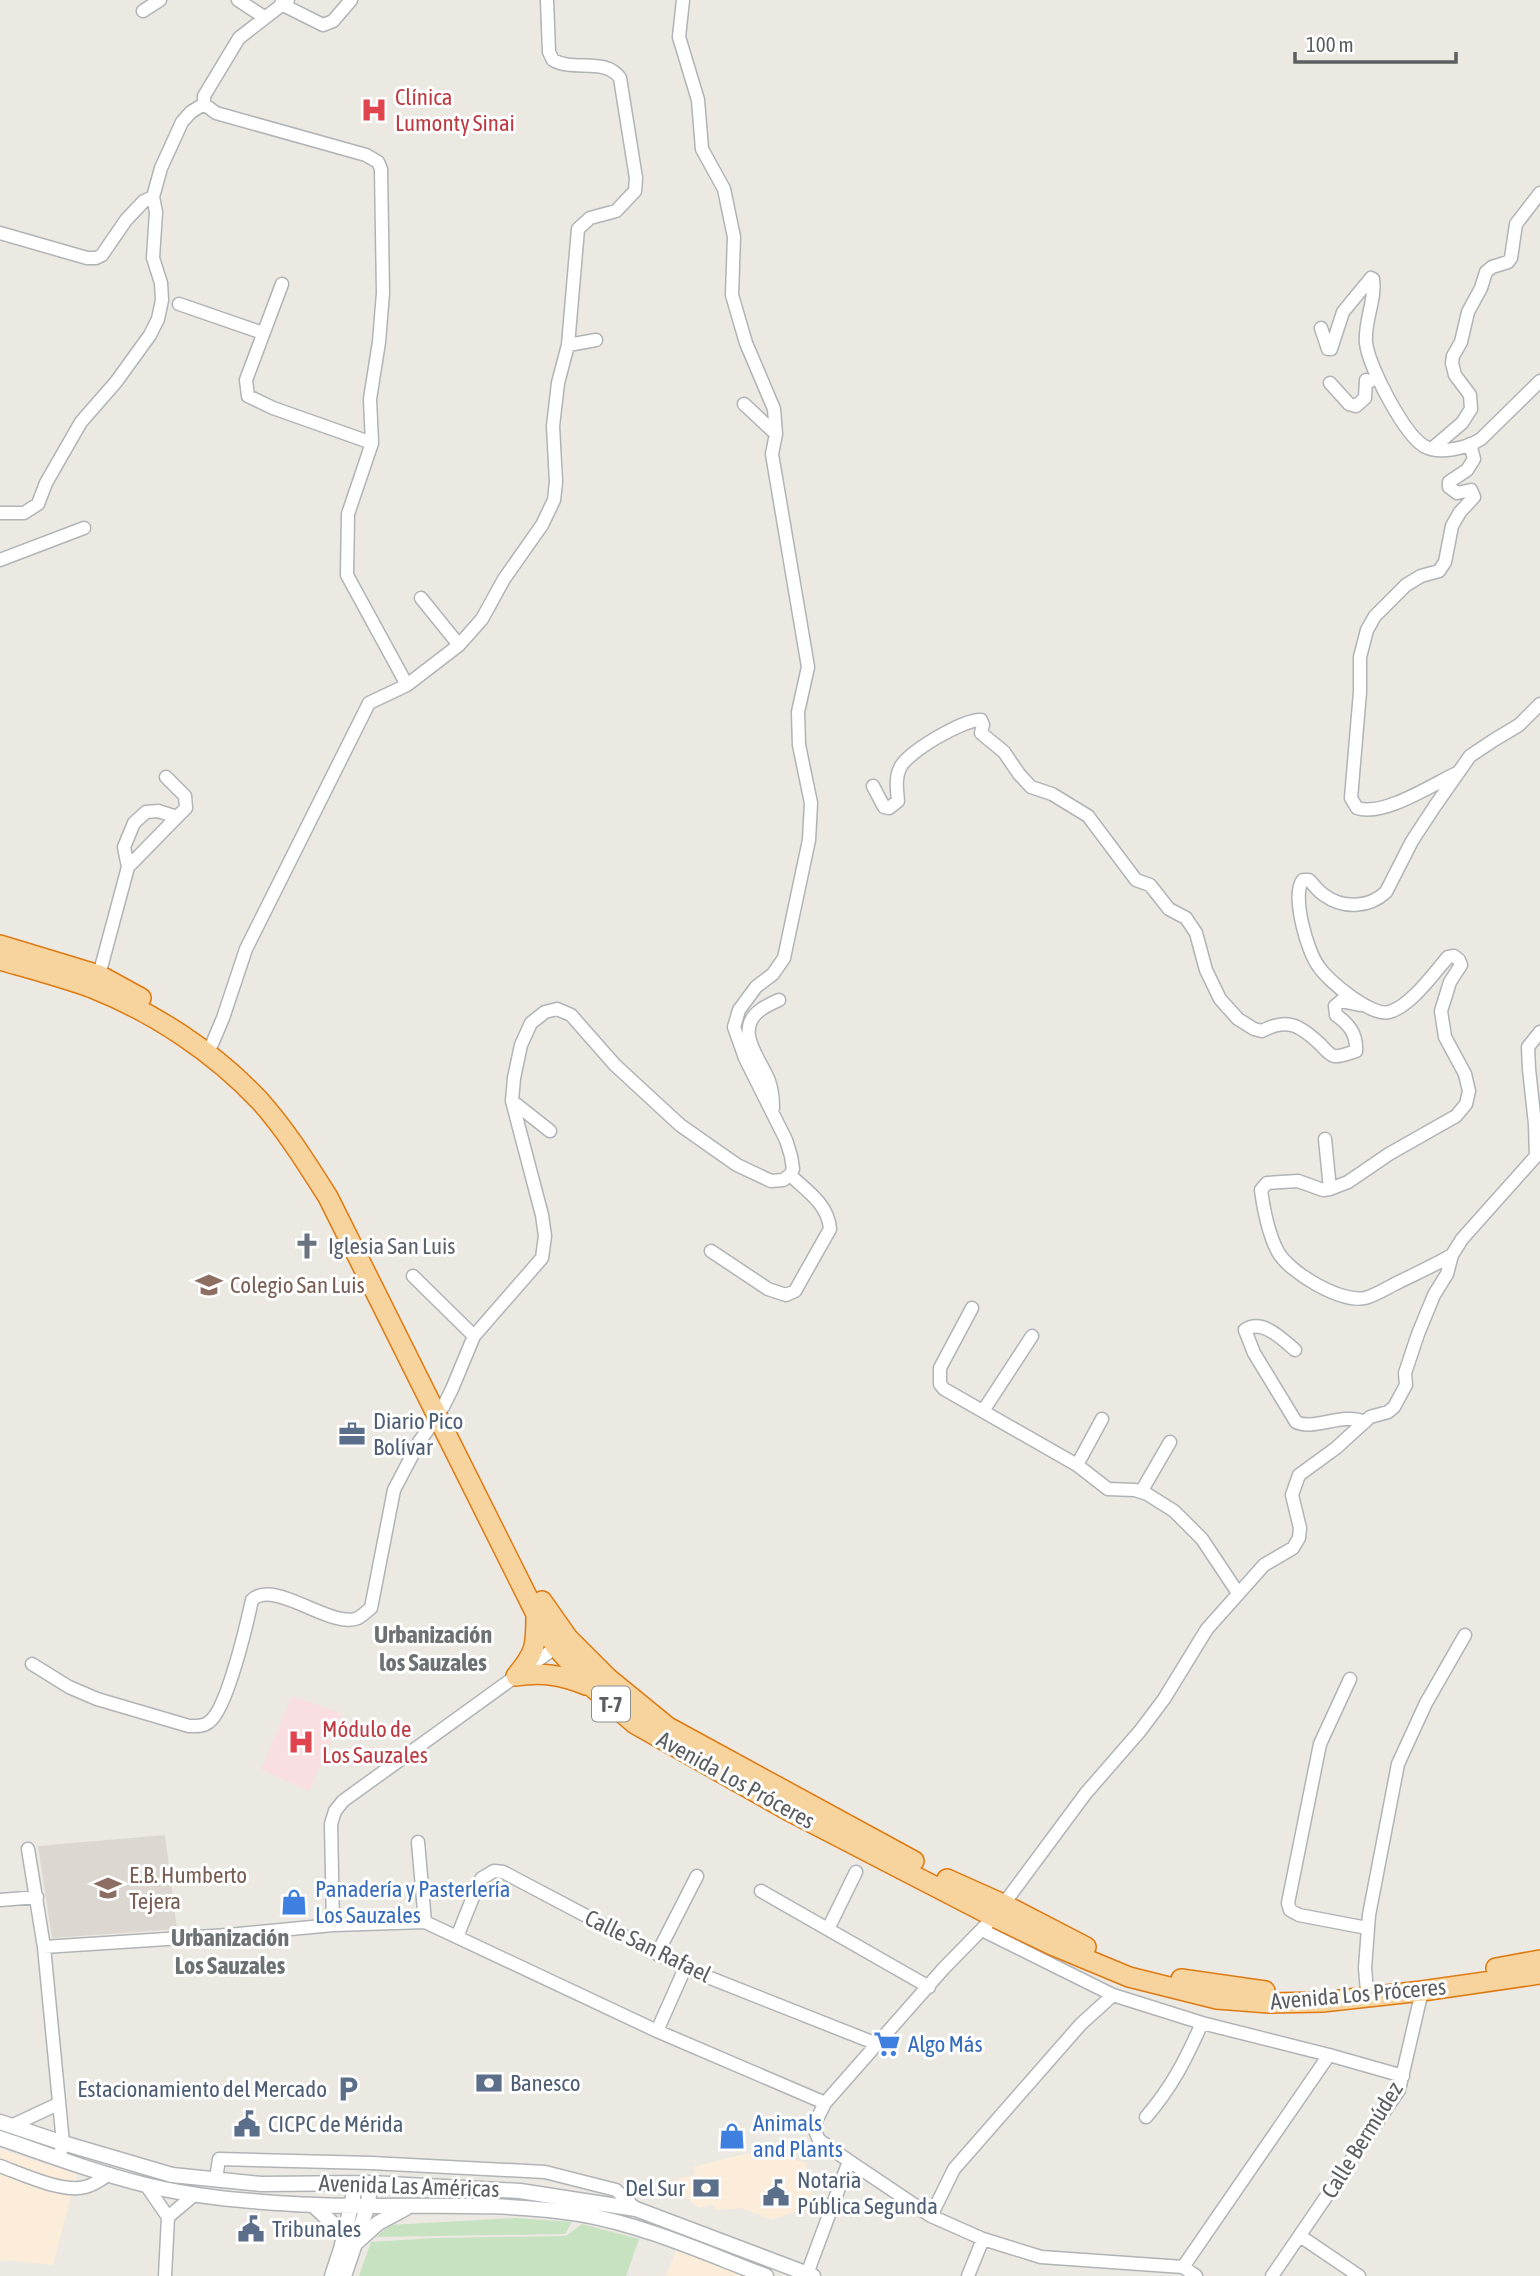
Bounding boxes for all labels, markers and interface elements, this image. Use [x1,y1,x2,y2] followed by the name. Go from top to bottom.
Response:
[1295,21,1456,65] scale bar
[1306,32,1354,56] text: 100 m
[395,84,515,136] place label: Clínica Lumonty Sinai
[359,95,389,125] hospital icon: Clínica Lumonty Sinai
[292,1231,322,1261] church icon: Iglesia San Luis
[328,1233,455,1259] place label: Iglesia San Luis
[194,1270,224,1300] school or university icon: Colegio San Luis
[230,1272,365,1298] place label: Colegio San Luis
[373,1408,463,1460] place label: Diario Pico Bolívar
[337,1419,367,1449] office icon: Diario Pico Bolívar
[374,1621,492,1676] district label: Urbanización los Sauzales
[592,1686,630,1722] road number: T-7
[322,1716,428,1768] place label: Módulo de Los Sauzales
[653,1726,819,1834] street label: Avenida Los Próceres
[286,1727,316,1757] hospital icon: Módulo de Los Sauzales
[129,1862,247,1914] place label: E.B. Humberto Tejera
[93,1873,123,1903] school or university icon: E.B. Humberto Tejera
[315,1876,511,1928] place label: Panadería y Pasterlería Los Sauzales
[279,1887,309,1917] shop icon: Panadería y Pasterlería Los Sauzales
[581,1904,715,1988] street label: Calle San Rafael
[171,1924,289,1979] district label: Urbanización Los Sauzales
[1269,1973,1447,2015] street label: Avenida Los Próceres
[872,2029,902,2059] supermarket icon: Algo Más
[908,2031,983,2057] place label: Algo Más
[474,2068,504,2098] bank icon: Banesco
[510,2070,581,2096] place label: Banesco
[333,2074,363,2104] parking icon: Estacionamiento del Mercado
[77,2076,327,2102] place label: Estacionamiento del Mercado
[1316,2077,1408,2203] street label: Calle Bermúdez
[232,2109,262,2139] public building icon: CICPC de Mérida
[753,2110,843,2162] place label: Animals and Plants
[268,2111,403,2137] place label: CICPC de Mérida
[717,2121,747,2151] shop icon: Animals and Plants
[797,2167,938,2219] place label: Notaria Pública Segunda
[318,2170,500,2202] street label: Avenida Las Américas
[691,2173,721,2203] bank icon: Del Sur
[625,2175,686,2201] place label: Del Sur
[761,2178,791,2208] public building icon: Notaria Pública Segunda
[236,2214,266,2244] public building icon: Tribunales
[272,2216,361,2242] place label: Tribunales

